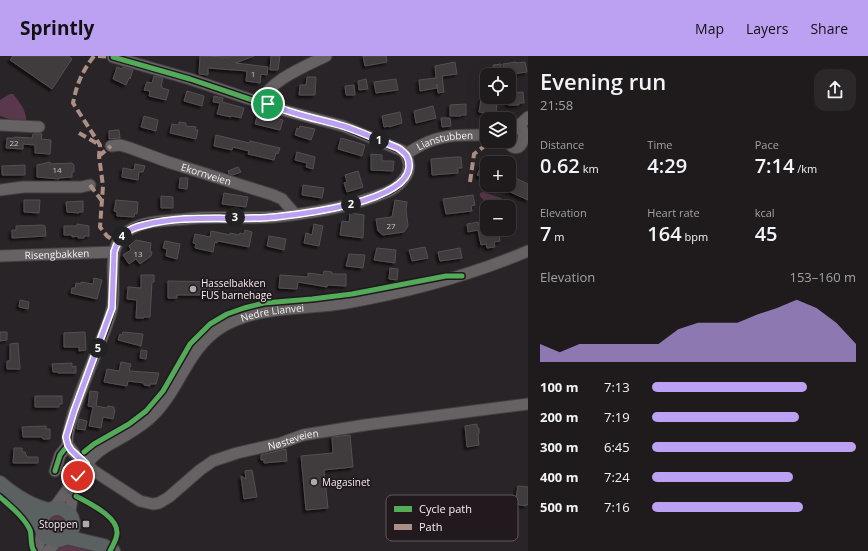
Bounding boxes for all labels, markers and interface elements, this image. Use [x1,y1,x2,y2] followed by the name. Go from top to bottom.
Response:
[20,15,94,41] text: Sprintly
[695,19,724,38] text: Map
[746,19,788,38] text: Layers
[810,19,848,38] text: Share
[540,66,666,96] text: Evening run
[251,68,255,79] house number: 1
[480,68,516,236] map controls
[480,68,516,104] button: locate
[814,69,856,111] button: share
[251,87,285,121] pin
[257,93,279,115] icon: arrive
[540,96,573,114] text: 21:58
[480,112,516,148] button: layers
[414,128,473,153] street label: Lianstubben
[369,130,389,150] pin: 1
[376,132,382,147] text: 1
[9,137,19,148] house number: 22
[540,137,584,152] text: Distance
[647,137,673,152] text: Time
[755,137,779,152] text: Pace
[540,152,580,179] text: 0.62
[647,152,687,179] text: 4:29
[755,152,794,179] text: 7:14
[480,156,516,192] button: +
[179,160,233,188] street label: Ekornveien
[580,161,599,176] text: km
[794,161,817,176] text: /km
[52,164,62,175] house number: 14
[341,194,361,214] pin: 2
[348,196,354,211] text: 2
[480,200,516,236] button: −
[540,205,587,220] text: Elevation
[647,205,700,220] text: Heart rate
[755,205,775,220] text: kcal
[225,207,245,227] pin: 3
[232,209,238,224] text: 3
[386,220,396,231] house number: 27
[540,220,551,247] text: 7
[647,220,682,247] text: 164
[755,220,778,247] text: 45
[112,226,132,246] pin: 4
[119,228,125,243] text: 4
[551,229,564,244] text: m
[682,229,708,244] text: bpm
[24,246,90,262] street label: Risengbakken
[133,248,143,259] house number: 13
[540,268,595,286] text: Elevation
[789,268,856,286] text: 153–160 m
[201,276,272,302] place label: Hasselbakken FUS barnehage
[188,284,198,294] marker: Hasselbakken FUS barnehage
[239,300,305,325] street label: Nedre Lianvei
[88,338,108,358] pin: 5
[95,340,101,355] text: 5
[540,378,578,396] text: 100 m
[604,378,630,396] text: 7:13
[540,408,578,426] text: 200 m
[604,408,630,426] text: 7:19
[266,426,319,453] street label: Nøsteveien
[540,438,578,456] text: 300 m
[604,438,630,456] text: 6:45
[61,459,95,493] pin
[67,465,89,487] icon: check
[540,468,578,486] text: 400 m
[604,468,630,486] text: 7:24
[322,475,371,489] place label: Magasinet
[309,477,319,487] marker: Magasinet
[386,495,518,541] legend
[540,498,578,516] text: 500 m
[604,498,630,516] text: 7:16
[419,501,472,516] text: Cycle path
[39,517,78,531] place label: Stoppen
[81,519,91,529] marker: Stoppen
[419,519,442,534] text: Path

